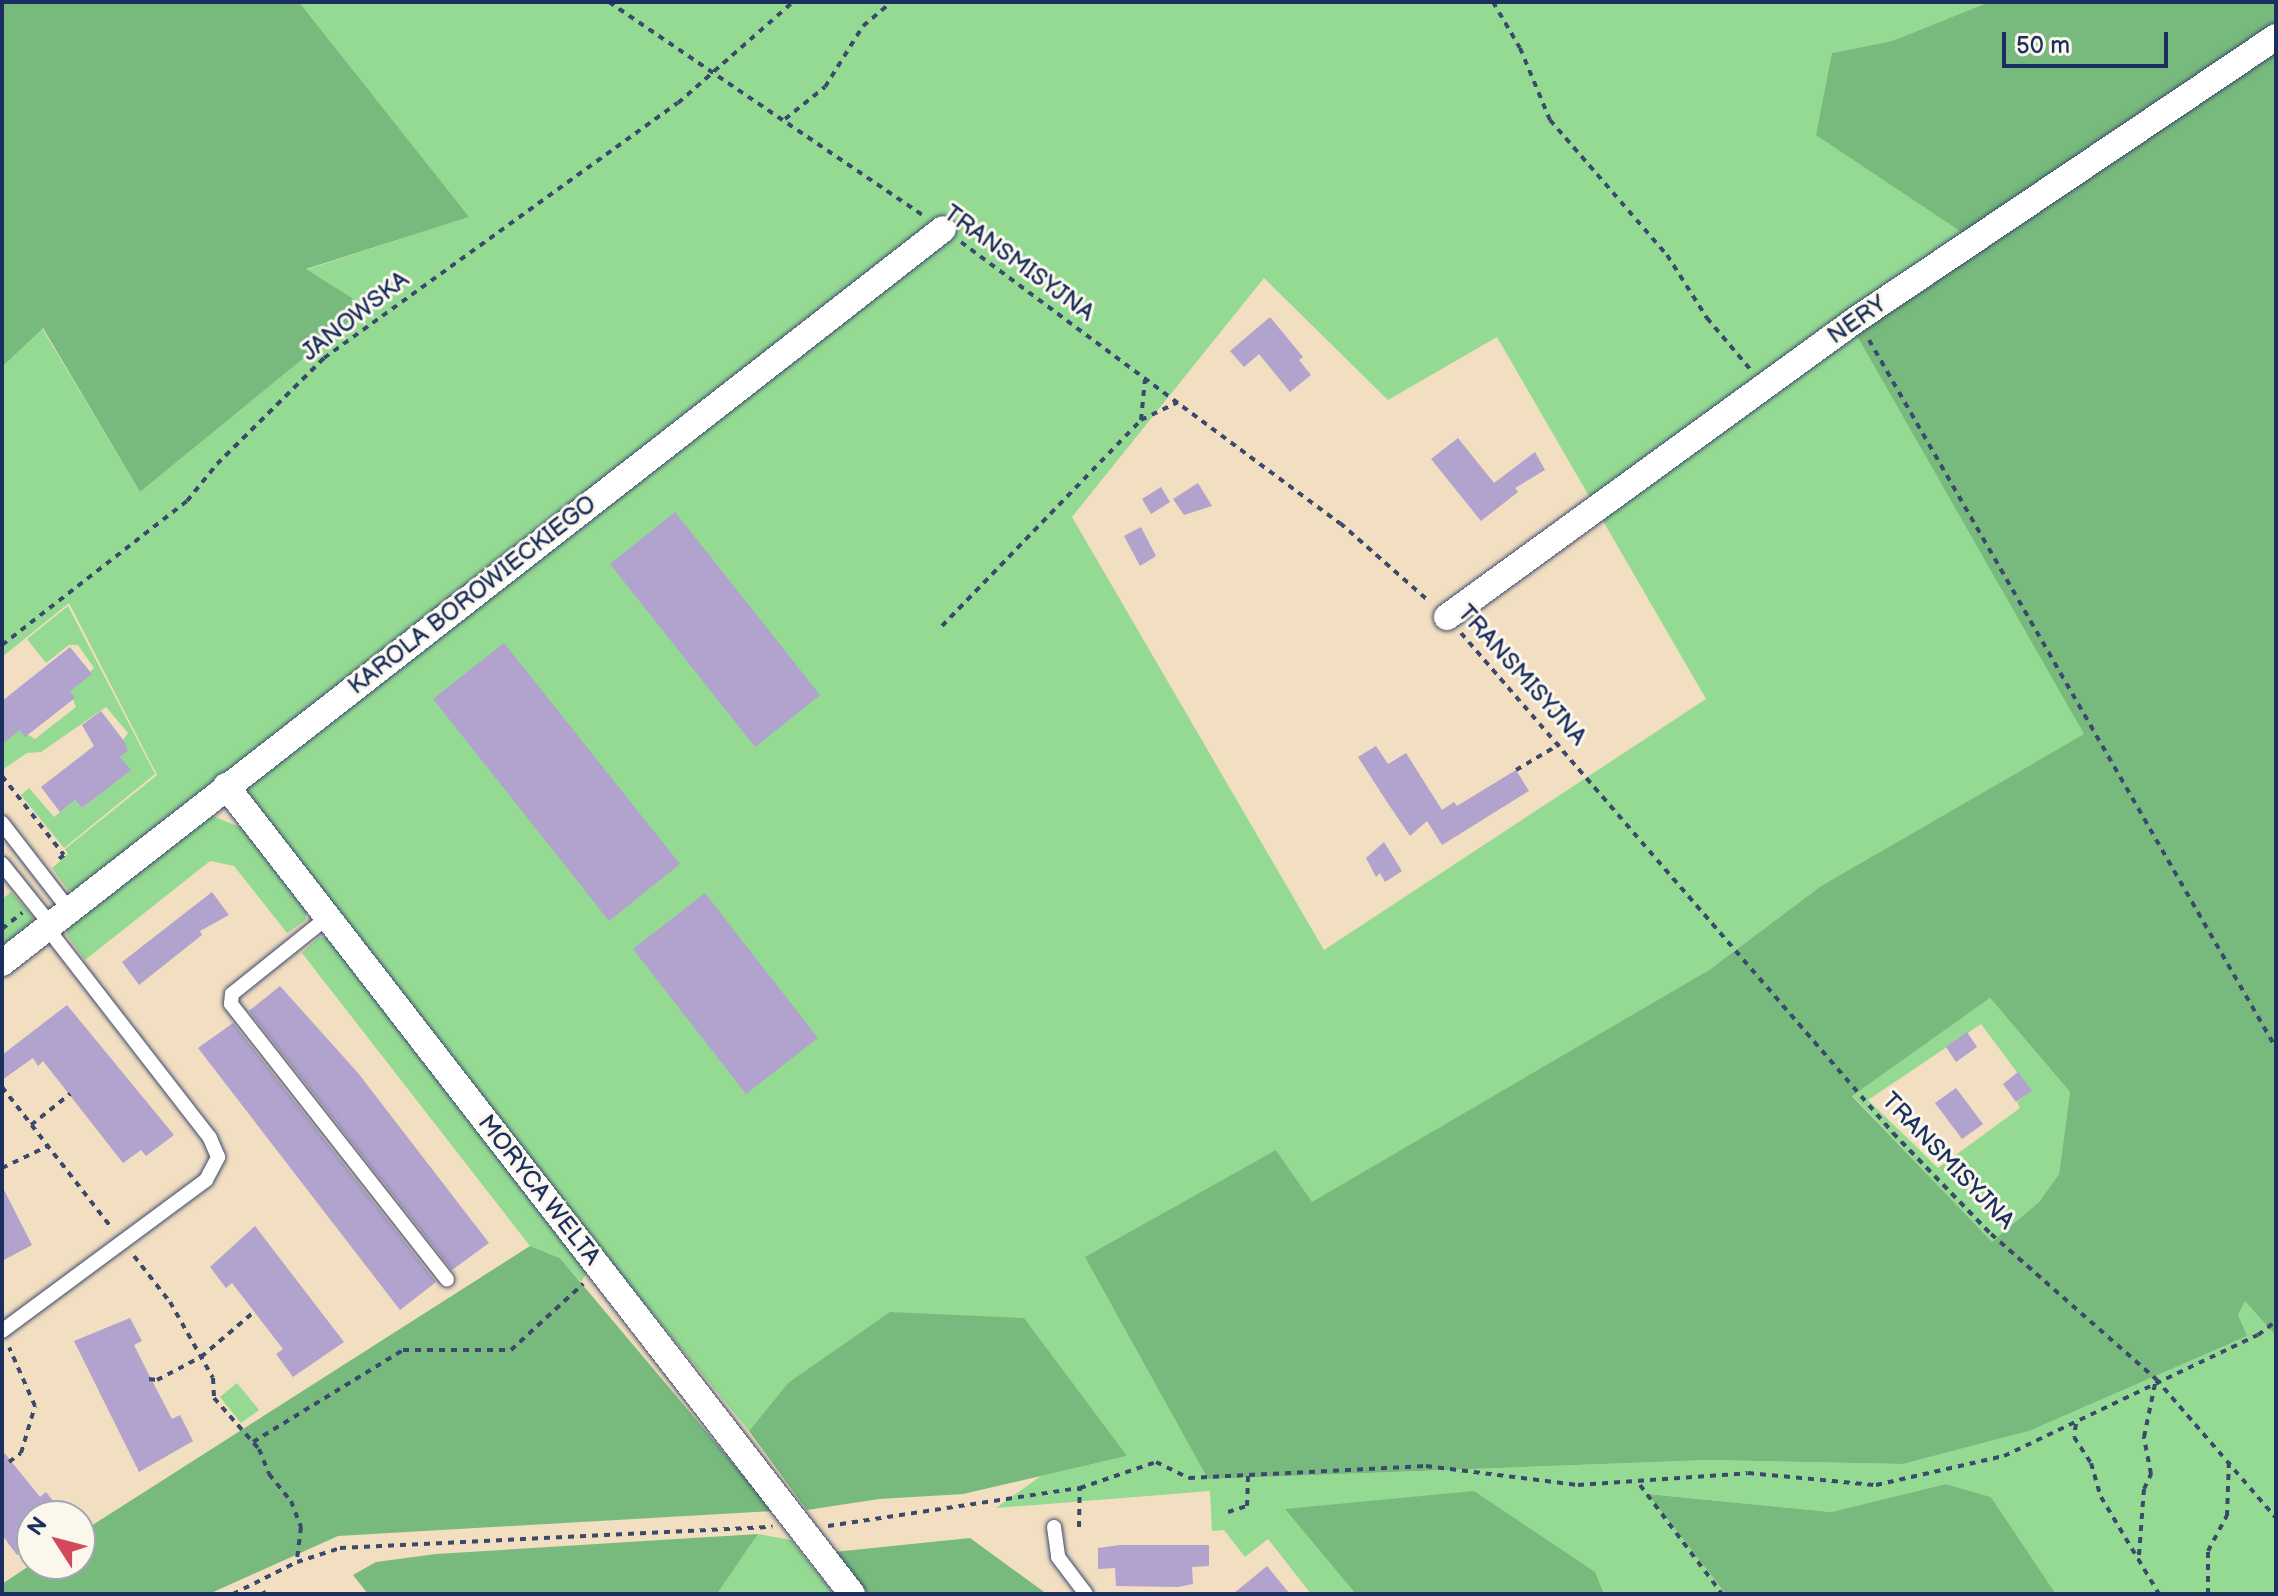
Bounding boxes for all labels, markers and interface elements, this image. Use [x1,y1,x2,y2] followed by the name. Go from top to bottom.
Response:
[2006,16,2172,66] scale bar
[2016,31,2070,60] text: 50 m
[938,199,1100,327] street label: TRANSMISYJNA
[296,265,414,367] street label: JANOWSKA
[1822,290,1892,350] street label: NERY
[342,489,602,701] street label: KAROLA BOROWIECKIEGO
[1451,599,1593,751] street label: TRANSMISYJNA
[1875,1087,2021,1235] street label: TRANSMISYJNA
[471,1109,607,1271] street label: MORYCA WELTA
[16,1500,96,1580] north arrow
[22,1512,54,1541] text: N

